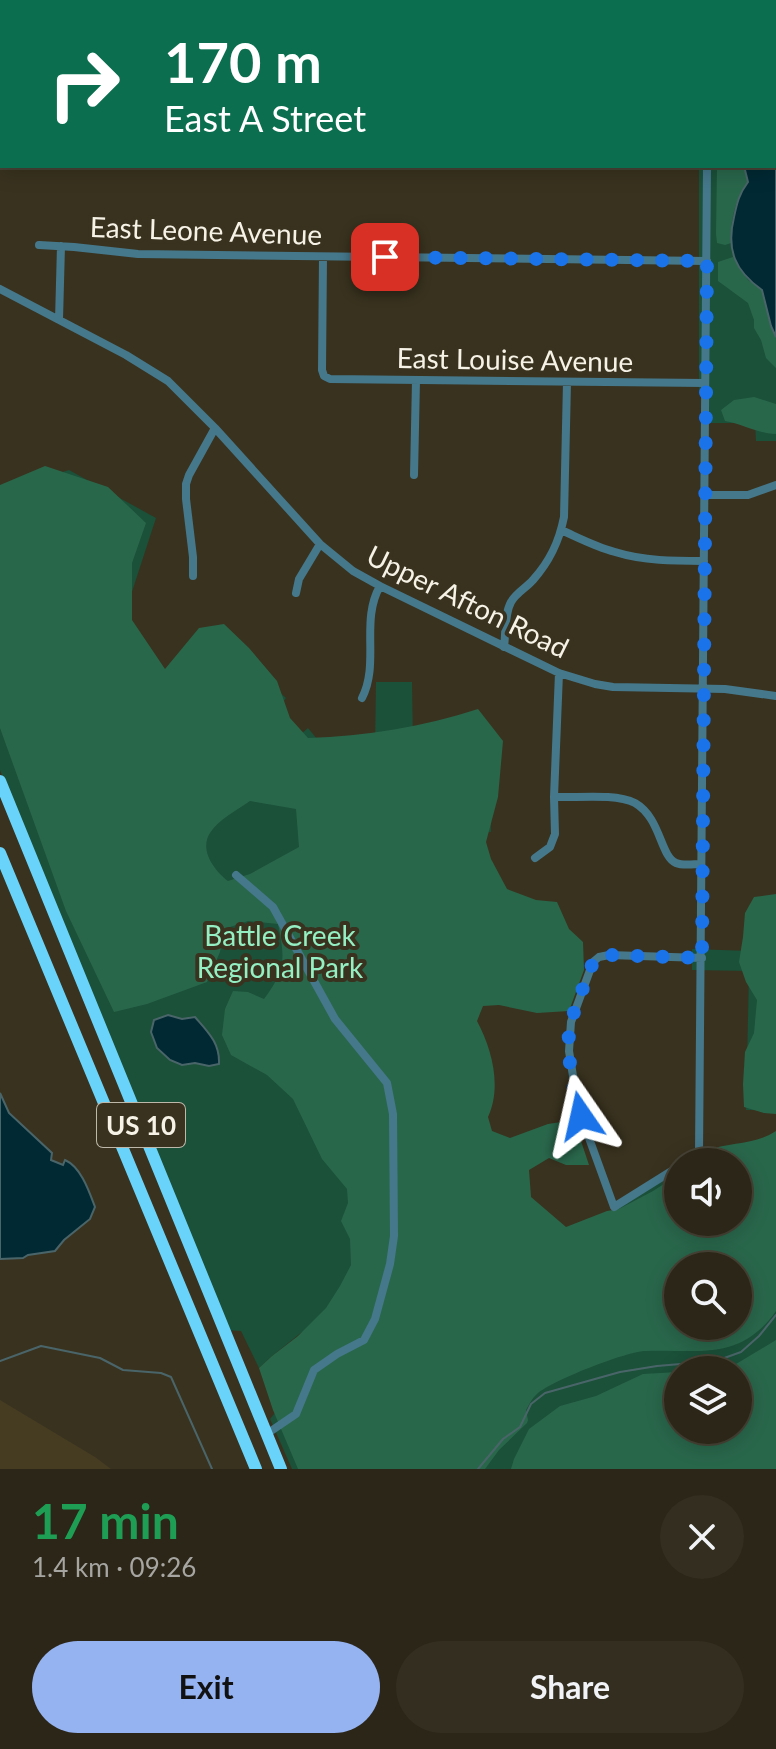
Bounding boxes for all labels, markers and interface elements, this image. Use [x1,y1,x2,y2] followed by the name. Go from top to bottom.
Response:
[164,28,322,95] text: 170 m
[32,32,136,136] icon: right
[164,96,366,140] text: East A Street
[89,209,323,251] street label: East Leone Avenue
[351,223,419,291] pin
[363,235,407,279] icon: arrive
[396,340,634,378] street label: East Louise Avenue
[362,537,574,665] street label: Upper Afton Road
[197,918,364,984] park label: Battle Creek Regional Park
[539,1074,623,1158] position arrow
[97,1103,185,1147] road number: US 10
[664,1148,752,1444] map controls
[664,1148,752,1236] button: sound
[664,1252,752,1340] button: search
[664,1356,752,1444] button: layers
[32,1492,179,1549] text: 17 min
[660,1495,744,1579] button: close
[32,1551,196,1583] text: 1.4 km · 09:26
[32,1641,380,1733] button: Exit
[396,1641,744,1733] button: Share

